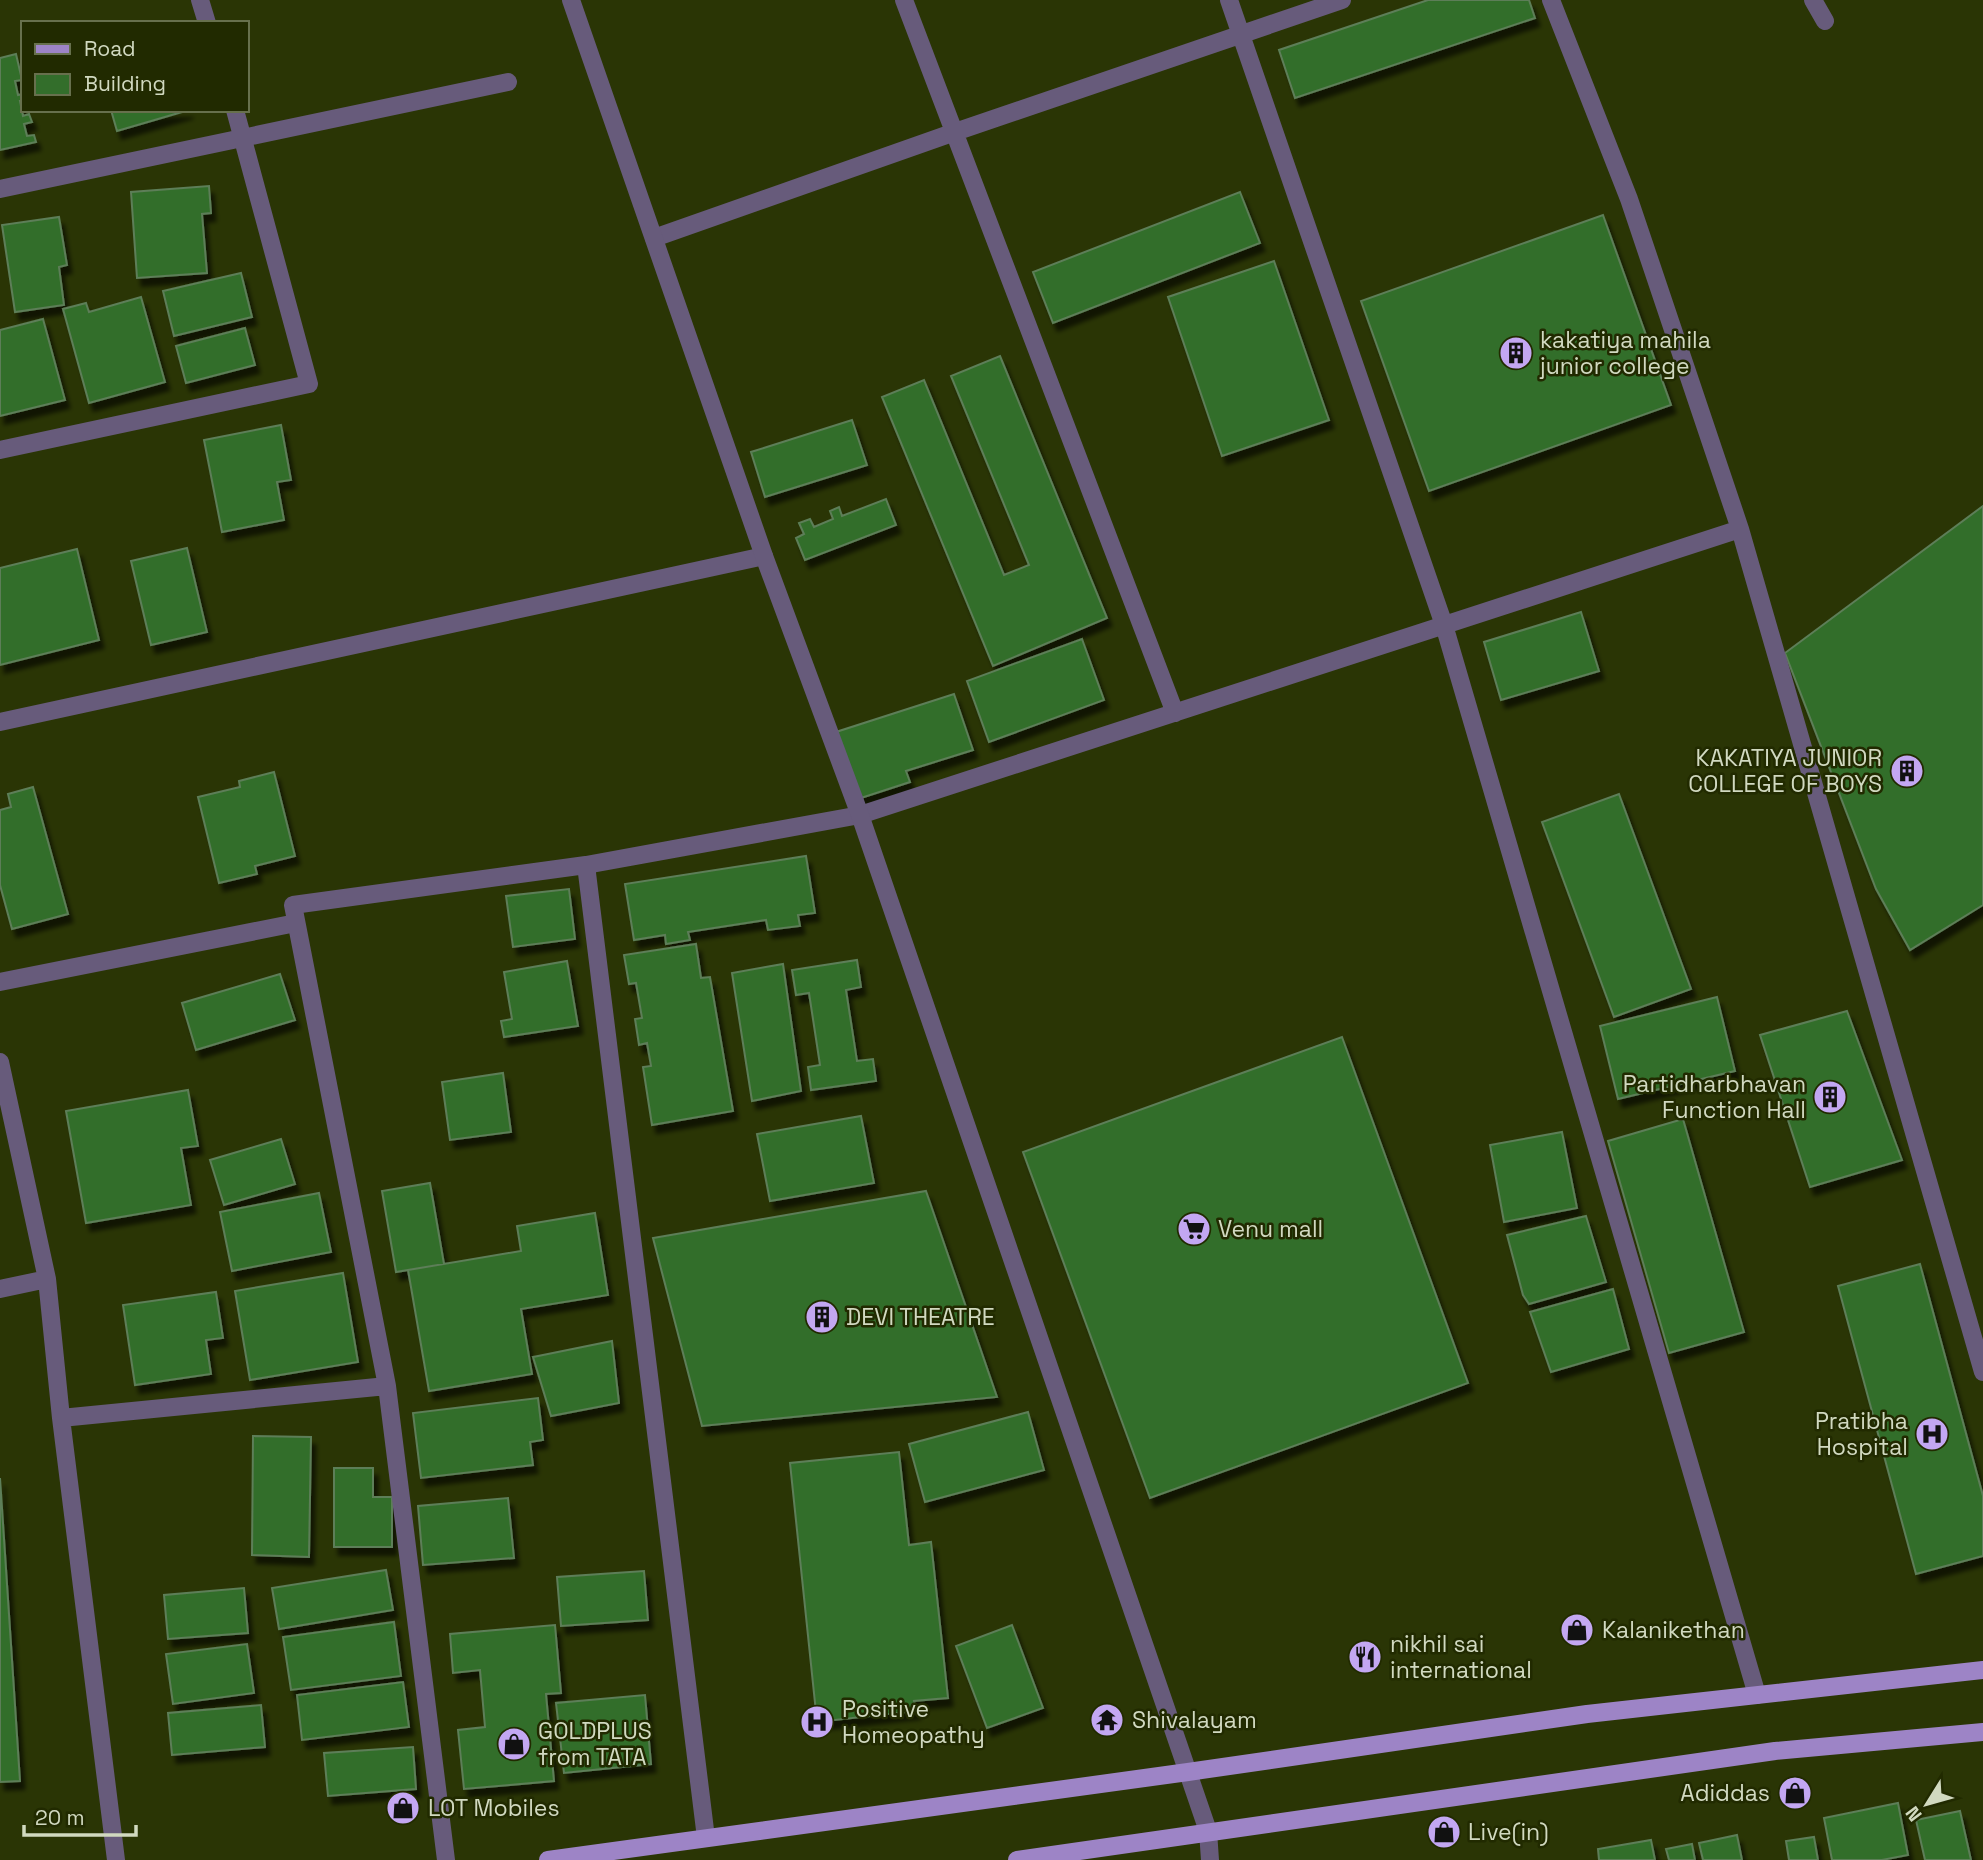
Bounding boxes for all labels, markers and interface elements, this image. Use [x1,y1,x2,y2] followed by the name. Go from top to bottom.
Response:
[21,21,248,112] legend
[84,35,136,62] text: Road
[84,70,166,97] text: Building
[1539,325,1711,381] place label: kakatiya mahila junior college
[1497,334,1535,372] building icon: kakatiya mahila junior college
[1688,743,1882,799] place label: KAKATIYA JUNIOR COLLEGE OF BOYS
[1888,752,1926,790] building icon: KAKATIYA JUNIOR COLLEGE OF BOYS
[1623,1069,1806,1125] place label: Partidharbhavan Function Hall
[1811,1078,1849,1116] building icon: Partidharbhavan Function Hall
[1175,1210,1213,1248] supermarket icon: Venu mall
[1218,1214,1323,1244] place label: Venu mall
[803,1298,841,1336] building icon: DEVI THEATRE
[846,1302,995,1332] place label: DEVI THEATRE
[1815,1406,1908,1462] place label: Pratibha Hospital
[1913,1415,1951,1453] hospital icon: Pratibha Hospital
[1558,1611,1596,1649] shop icon: Kalanikethan
[1602,1615,1745,1645] place label: Kalanikethan
[1390,1629,1532,1685] place label: nikhil sai international
[1346,1638,1384,1676] restaurant icon: nikhil sai international
[842,1694,985,1750] place label: Positive Homeopathy
[1088,1701,1126,1739] temple icon: Shivalayam
[798,1703,836,1741] hospital icon: Positive Homeopathy
[1132,1705,1257,1735] place label: Shivalayam
[538,1716,652,1772] place label: GOLDPLUS from TATA
[495,1725,533,1763] shop icon: GOLDPLUS from TATA
[1892,1769,1962,1839] north arrow
[1776,1774,1814,1812] shop icon: Adiddas
[1680,1778,1770,1808] place label: Adiddas
[384,1789,422,1827] shop icon: LOT Mobiles
[428,1793,560,1823] place label: LOT Mobiles
[24,1794,136,1838] scale bar
[1900,1801,1928,1827] text: N
[35,1804,85,1831] text: 20 m
[1425,1813,1463,1851] shop icon: Live(in)
[1468,1817,1549,1847] place label: Live(in)

